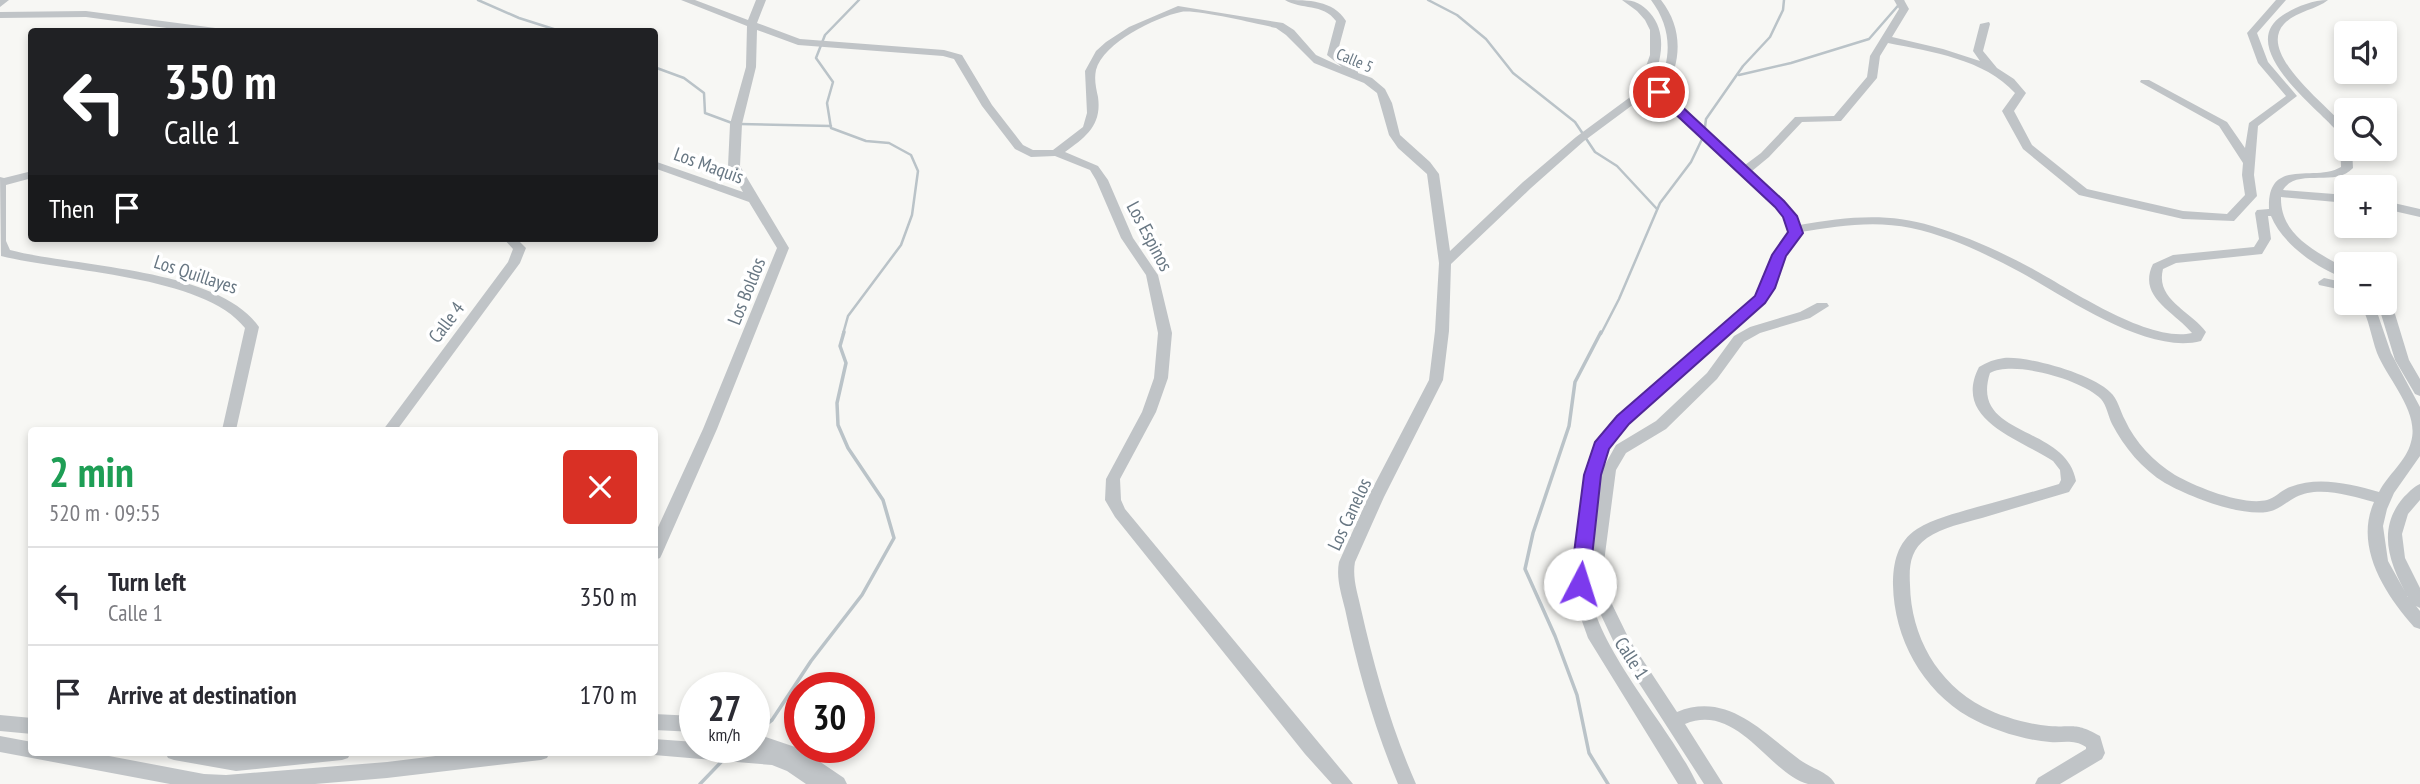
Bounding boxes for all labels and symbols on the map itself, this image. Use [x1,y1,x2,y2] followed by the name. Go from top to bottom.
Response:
[1334,43,1376,77] street label: Calle 5
[1629,62,1689,122] pin
[671,141,747,189] street label: Los Maquis
[1122,197,1178,275] street label: Los Espinos
[151,249,241,299] street label: Los Quillayes
[722,254,770,328] street label: Los Boldos
[423,296,469,347] street label: Calle 4
[1322,474,1376,554] street label: Los Canelos
[1543,547,1617,621] position arrow
[1610,632,1654,684] street label: Calle 1
[784,672,875,763] speed limit sign: 30

